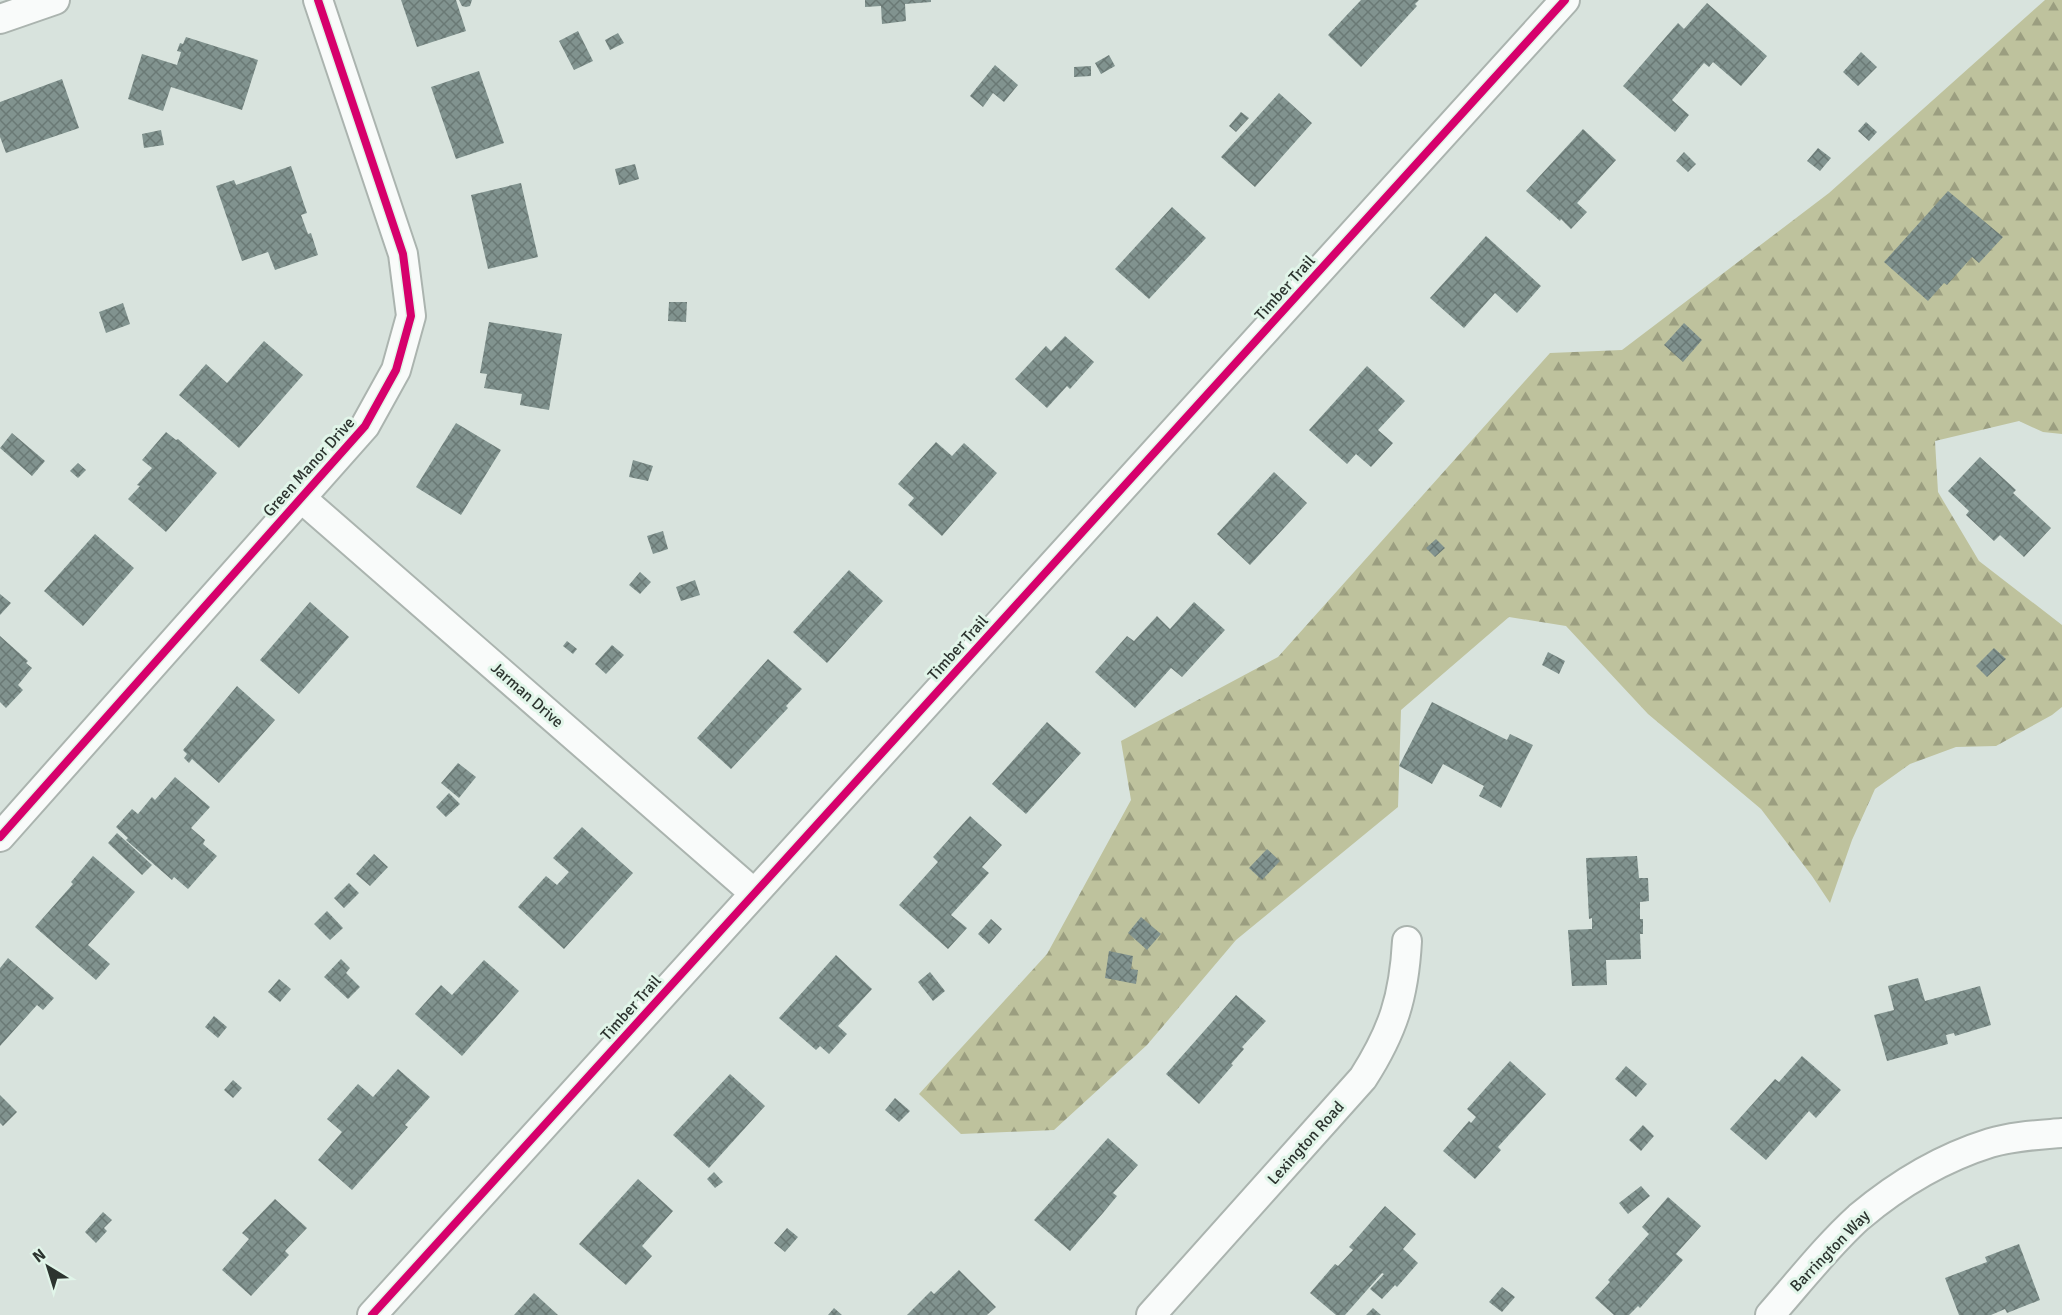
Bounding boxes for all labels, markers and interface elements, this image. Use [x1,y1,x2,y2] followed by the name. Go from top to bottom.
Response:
[1251,251,1320,325] street label: Timber Trail
[259,413,359,521] street label: Green Manor Drive
[924,611,993,685] street label: Timber Trail
[487,658,567,732] street label: Jarman Drive
[597,971,666,1045] street label: Timber Trail
[1263,1097,1349,1189] street label: Lexington Road
[1786,1206,1874,1296] street label: Barrington Way
[18,1237,78,1297] north arrow
[29,1245,50,1267] text: N

